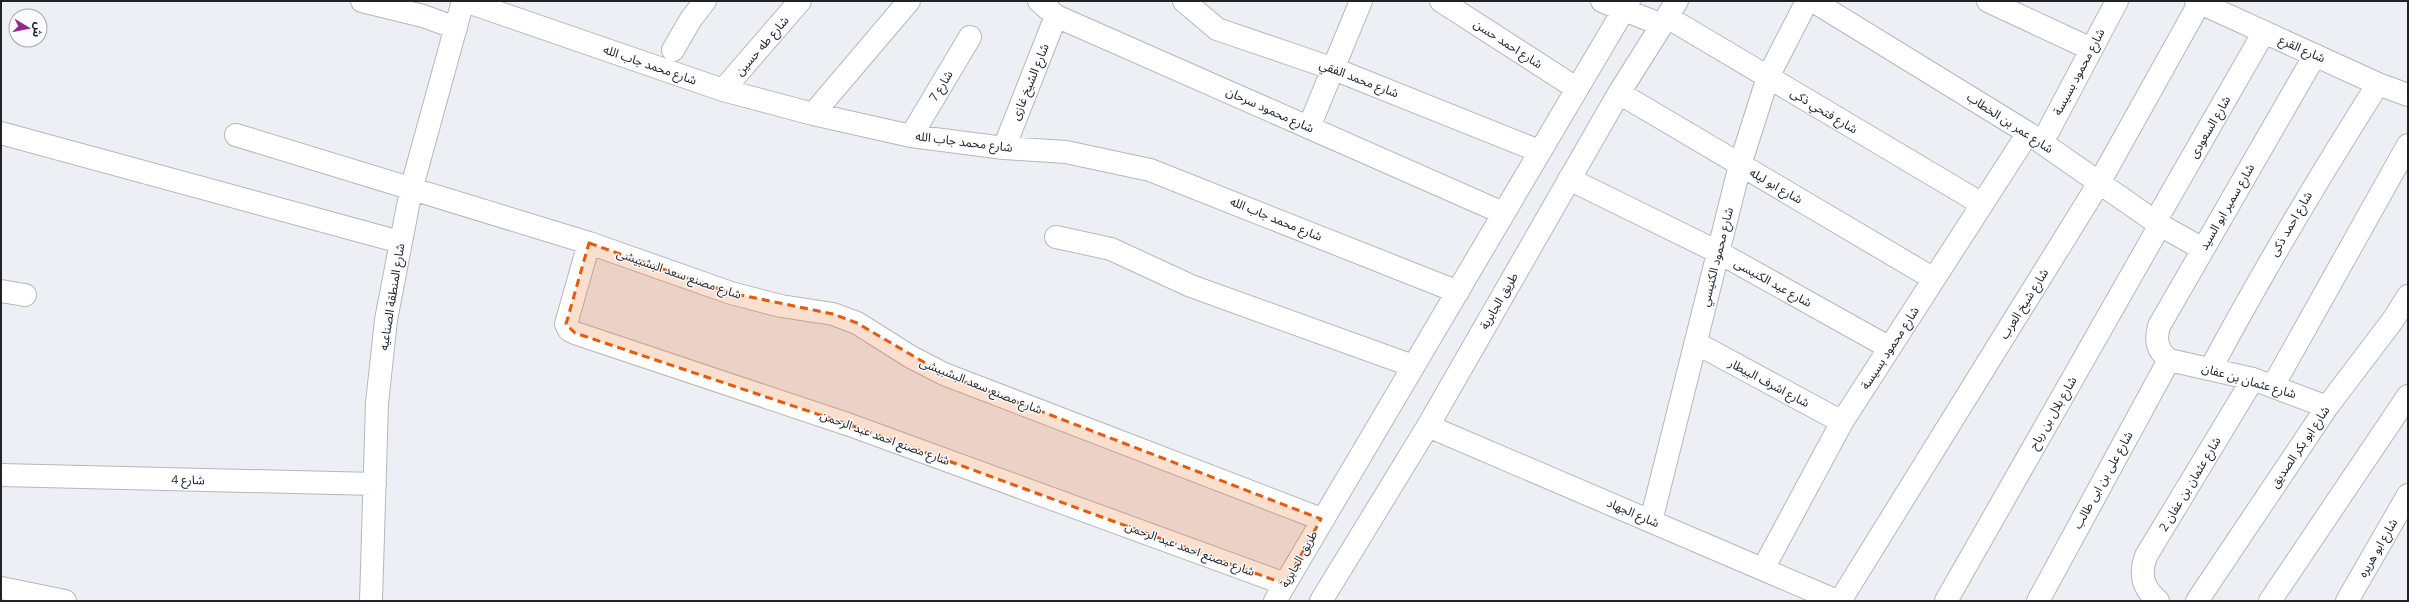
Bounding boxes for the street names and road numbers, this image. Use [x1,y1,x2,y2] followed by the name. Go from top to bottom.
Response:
[731,12,793,80] street label: شارع طه حسين
[1470,15,1546,73] street label: شارع احمد حسن
[2049,25,2109,119] street label: شارع محمود بسيسة
[2276,31,2328,67] street label: شارع القرع
[601,41,699,89] street label: شارع محمد جاب الله
[1006,41,1054,123] street label: شارع الشيخ غازى
[1316,56,1401,103] street label: شارع محمد الفقي
[925,67,957,105] street label: شارع 7
[1223,83,1317,137] street label: شارع محمود سرحان
[1787,84,1861,139] street label: شارع فتحي ذكى
[1963,88,2057,158] street label: شارع عمر بن الخطاب
[2185,92,2235,162] street label: شارع السعودى
[914,127,1014,157] street label: شارع محمد جاب الله
[2195,160,2259,254] street label: شارع سمير ابو السيد
[1746,164,1806,208] street label: شارع ابو ليله
[2265,188,2317,260] street label: شارع احمد ذكى
[1227,192,1325,246] street label: شارع محمد جاب الله
[1696,206,1739,309] street label: شارع محمود الكنيسي
[375,242,409,352] street label: شارع المنطقة الصناعيه
[614,244,744,304] street label: شارع مصنع سعد البشبيشى
[1731,254,1815,312] street label: شارع عيد الكنيسى
[1995,265,2053,343] street label: شارع شيخ العرب
[1475,269,1522,332] street label: طريق الجابرية
[1856,303,1924,393] street label: شارع محمود بسيسة
[917,353,1045,419] street label: شارع مصنع سعد البشبيشى
[1725,354,1813,412] street label: شارع اشرف البيطار
[2200,359,2298,403] street label: شارع عثمان بن عفان
[2025,373,2081,453] street label: شارع بلال بن رباح
[2266,402,2334,492] street label: شارع ابو بكر الصديق
[818,406,952,470] street label: شارع مصنع احمد عبد الرحمن
[2069,428,2137,532] street label: شارع على بن ابى طالب
[2155,433,2225,535] street label: شارع عثمان بن عفان 2
[171,471,205,489] street label: شارع 4
[1604,494,1662,532] street label: شارع الجهاد
[2354,515,2402,581] street label: شارع ابو هريره
[1123,517,1257,581] street label: شارع مصنع احمد عبد الرحمن
[1276,527,1321,590] street label: طريق الجابرية

